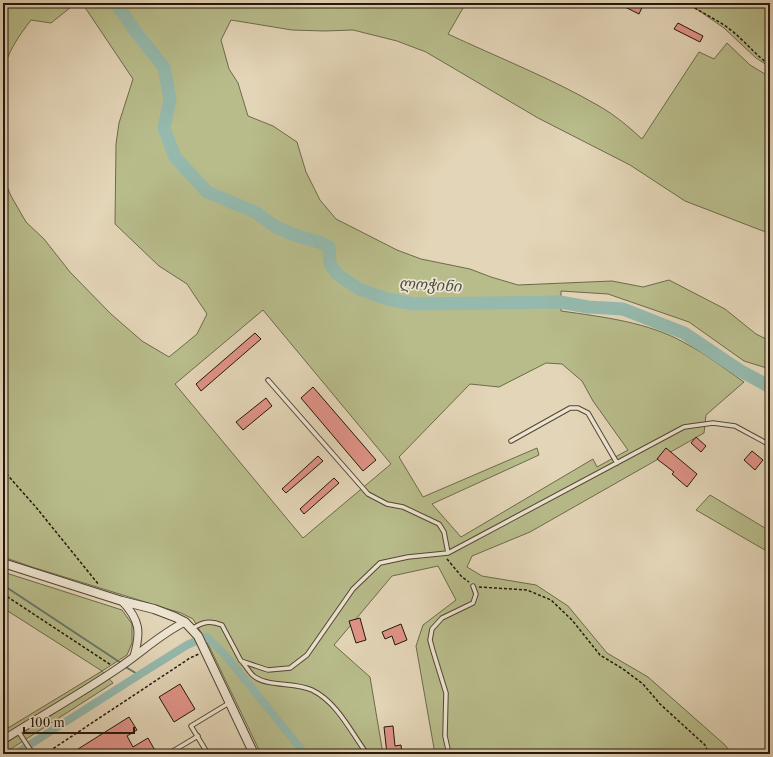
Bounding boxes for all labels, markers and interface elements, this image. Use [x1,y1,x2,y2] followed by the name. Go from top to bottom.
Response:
[398,273,463,296] water label: ლოჭინი
[24,709,134,735] scale bar
[30,715,65,730] text: 100 m

